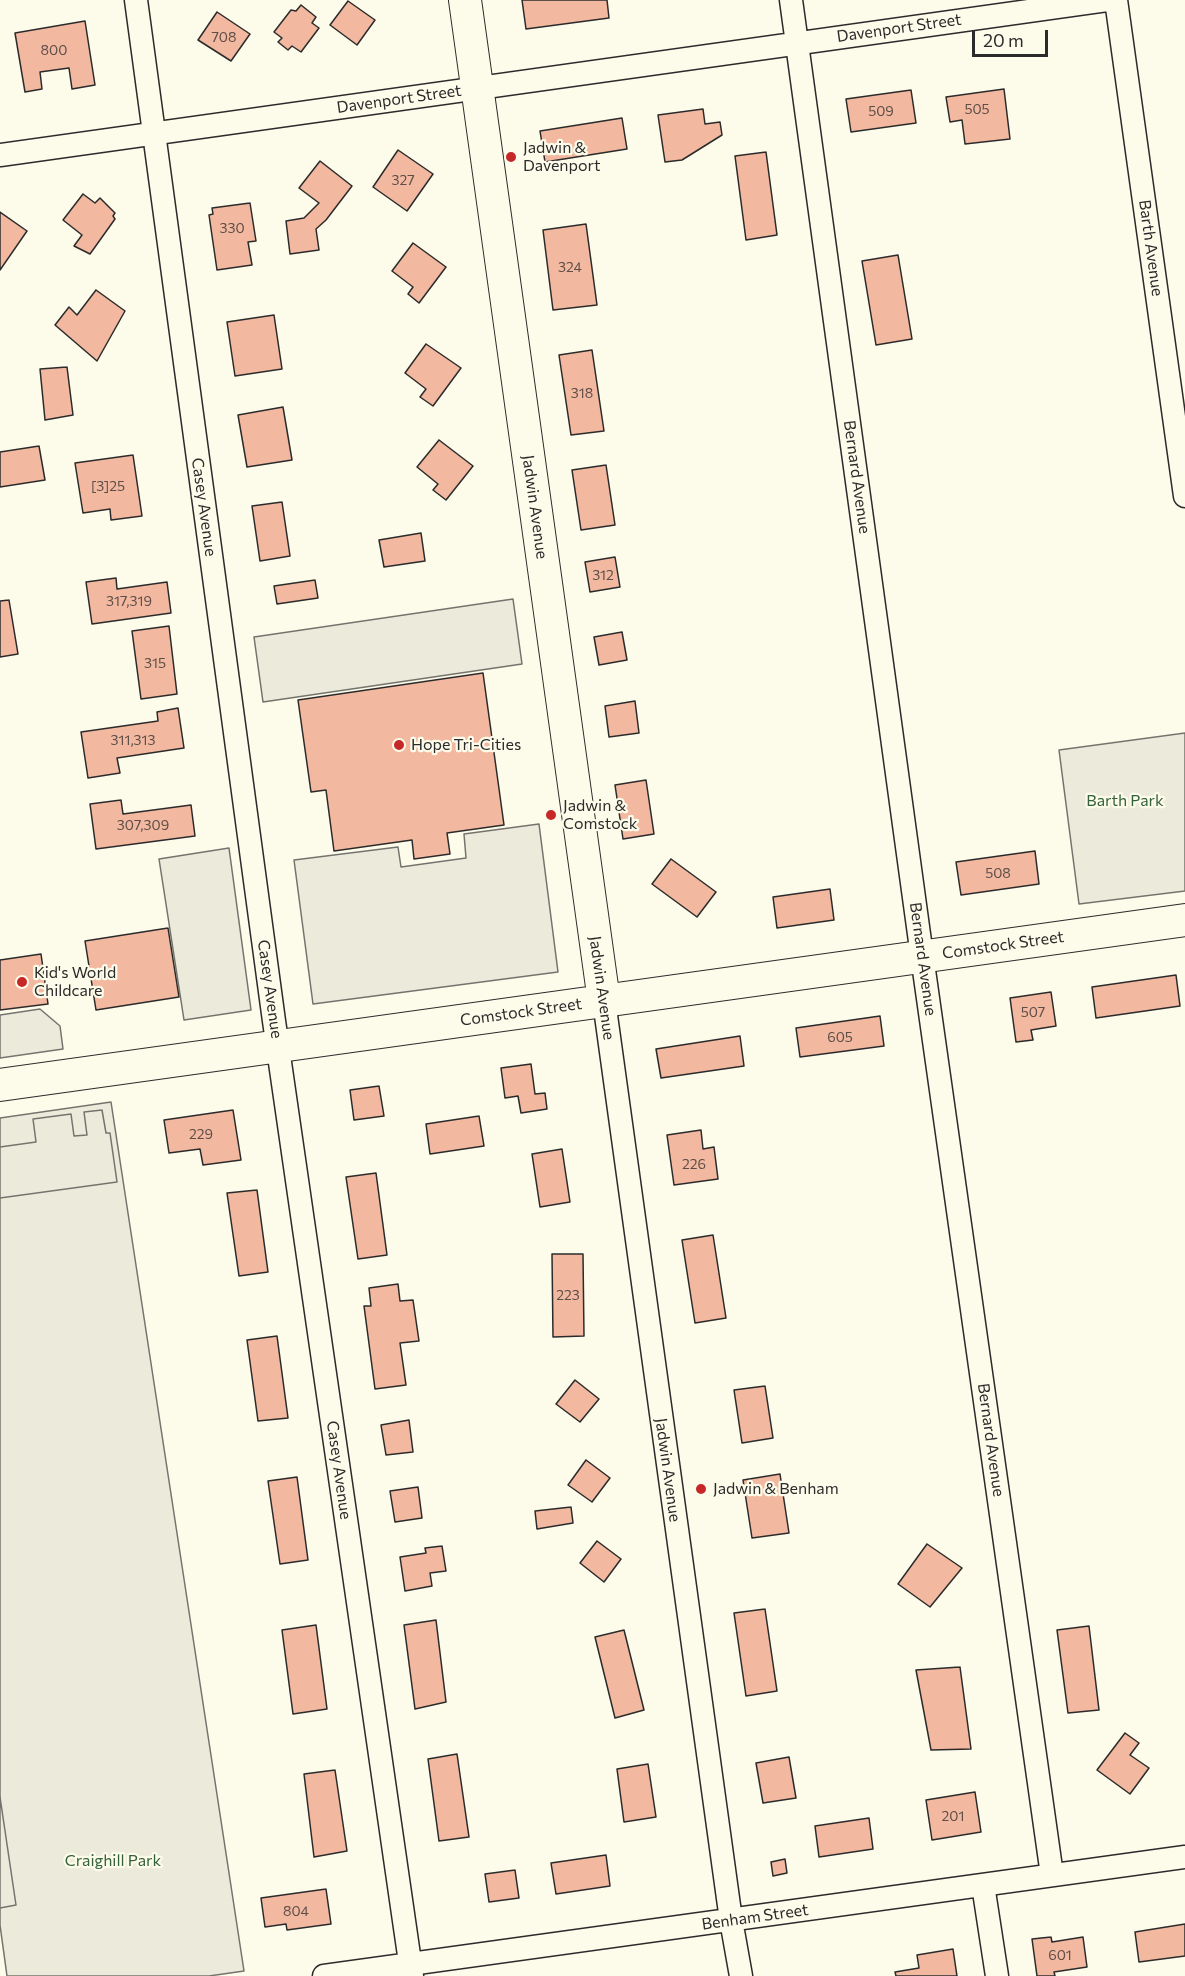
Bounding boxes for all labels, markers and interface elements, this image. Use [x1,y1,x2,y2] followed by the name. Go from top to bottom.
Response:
[835,10,963,46] street label: Davenport Street
[975,18,1052,56] scale bar
[212,29,236,45] house number: 708
[983,29,1024,51] text: 20 m
[41,42,67,58] house number: 800
[335,81,463,117] street label: Davenport Street
[964,101,990,117] house number: 505
[868,103,894,119] house number: 509
[523,138,600,176] place label: Jadwin & Davenport
[504,150,518,164] marker: Jadwin & Davenport
[391,172,415,188] house number: 327
[1135,199,1167,297] street label: Barth Avenue
[219,220,245,236] house number: 330
[558,259,582,275] house number: 324
[571,385,593,401] house number: 318
[840,419,874,535] street label: Bernard Avenue
[518,454,552,560] street label: Jadwin Avenue
[188,456,220,558] street label: Casey Avenue
[91,478,125,494] house number: [3]25
[592,567,614,583] house number: 312
[106,593,152,609] house number: 317,319
[144,655,166,671] house number: 315
[110,732,156,748] house number: 311,313
[411,735,521,755] place label: Hope Tri-Cities
[392,738,406,752] marker: Hope Tri-Cities
[1086,791,1164,811] park label: Barth Park
[563,796,637,834] place label: Jadwin & Comstock
[544,808,558,822] marker: Jadwin & Comstock
[117,817,169,833] house number: 307,309
[985,865,1011,881] house number: 508
[906,901,940,1017] street label: Bernard Avenue
[941,927,1065,963] street label: Comstock Street
[585,935,619,1041] street label: Jadwin Avenue
[254,938,286,1040] street label: Casey Avenue
[34,963,116,1001] place label: Kid's World Childcare
[15,975,29,989] marker: Kid's World Childcare
[459,994,583,1030] street label: Comstock Street
[1021,1004,1045,1020] house number: 507
[827,1029,853,1045] house number: 605
[189,1126,213,1142] house number: 229
[682,1156,706,1172] house number: 226
[556,1287,580,1303] house number: 223
[974,1382,1008,1498] street label: Bernard Avenue
[651,1417,685,1523] street label: Jadwin Avenue
[323,1419,355,1521] street label: Casey Avenue
[713,1479,839,1499] place label: Jadwin & Benham
[694,1482,708,1496] marker: Jadwin & Benham
[942,1808,964,1824] house number: 201
[65,1851,161,1871] park label: Craighill Park
[700,1900,810,1934] street label: Benham Street
[283,1903,309,1919] house number: 804
[1048,1947,1072,1963] house number: 601

